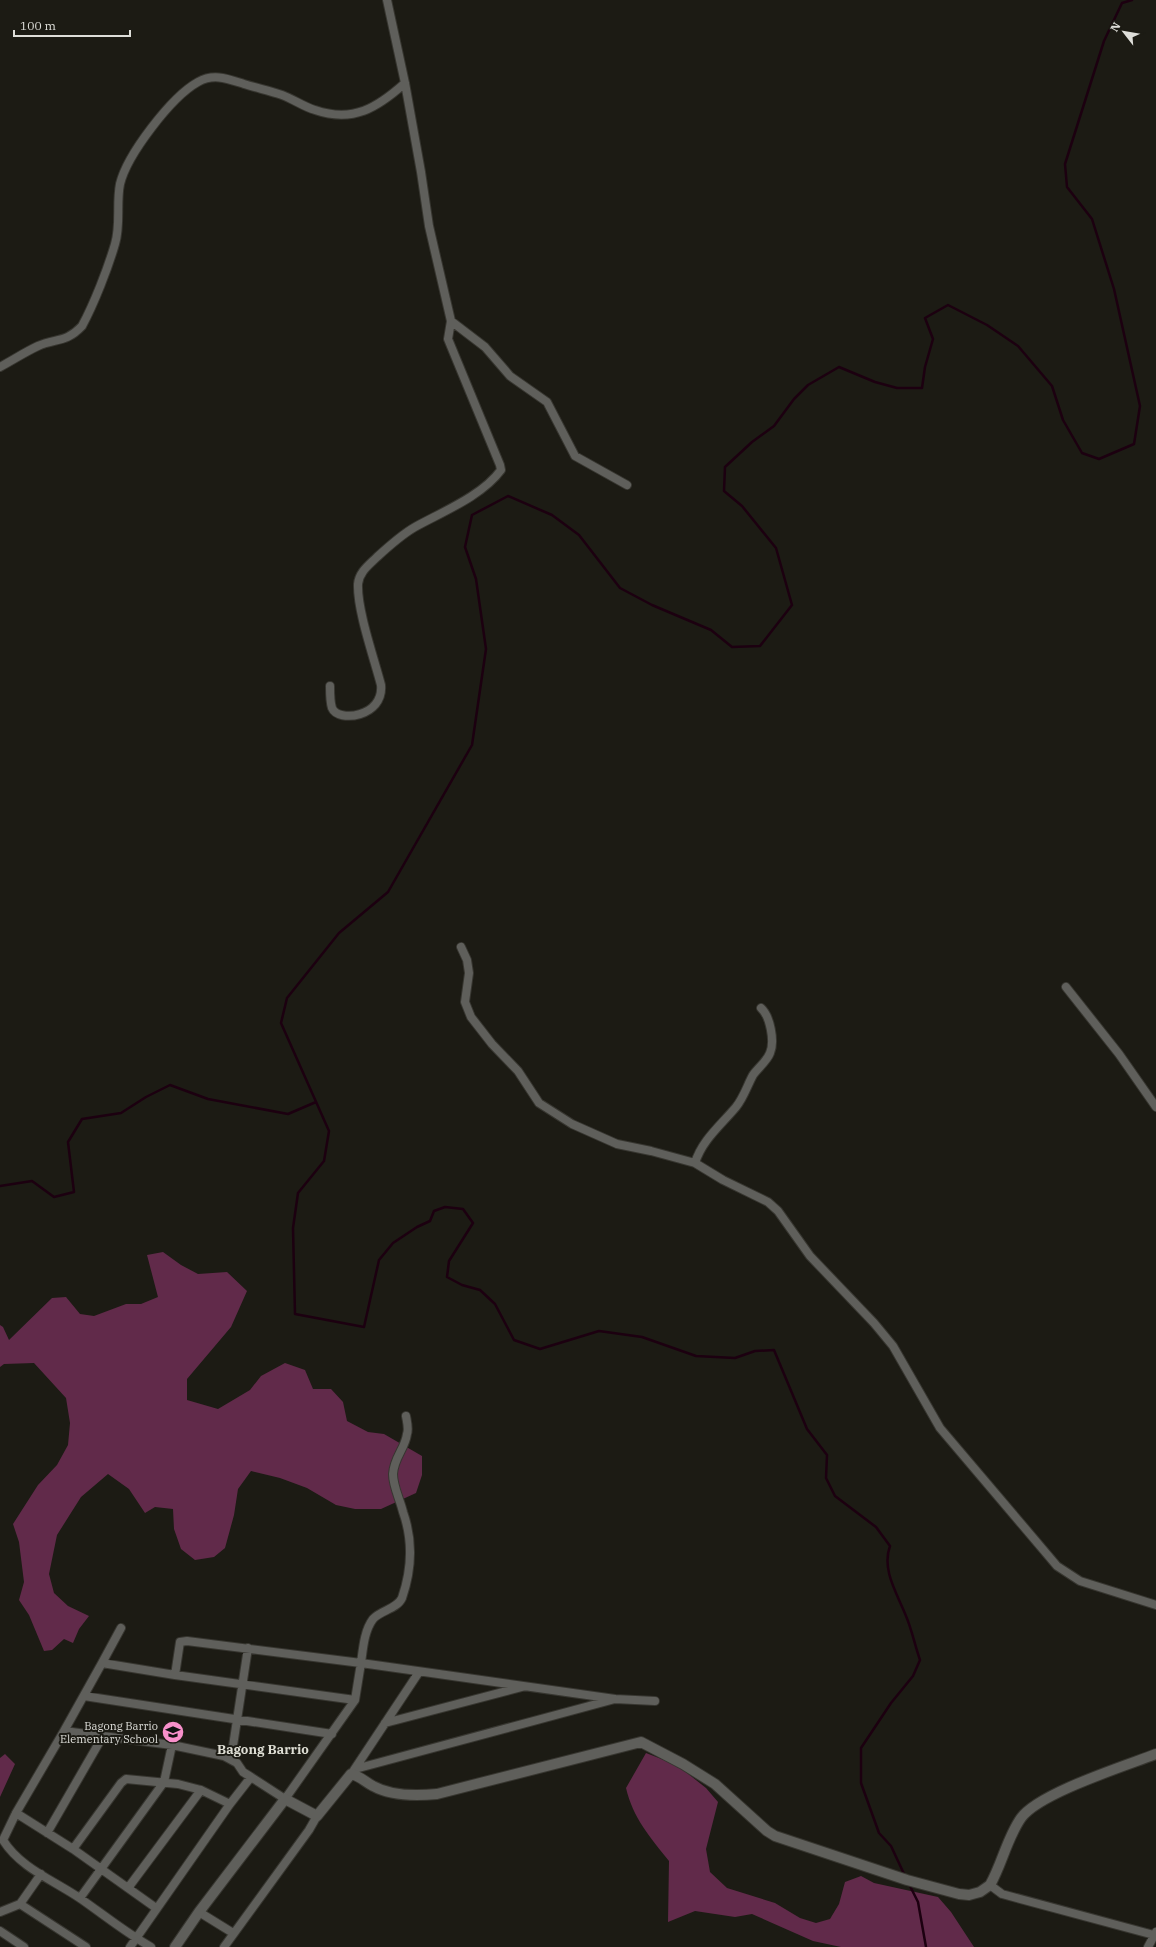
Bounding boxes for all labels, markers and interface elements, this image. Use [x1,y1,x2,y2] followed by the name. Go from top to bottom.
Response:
[14,12,130,38] scale bar
[1104,12,1144,52] north arrow
[20,18,56,33] text: 100 m
[1107,19,1124,34] text: N
[60,1719,158,1746] place label: Bagong Barrio Elementary School
[160,1719,186,1745] school or university icon: Bagong Barrio Elementary School
[217,1741,309,1758] district label: Bagong Barrio

